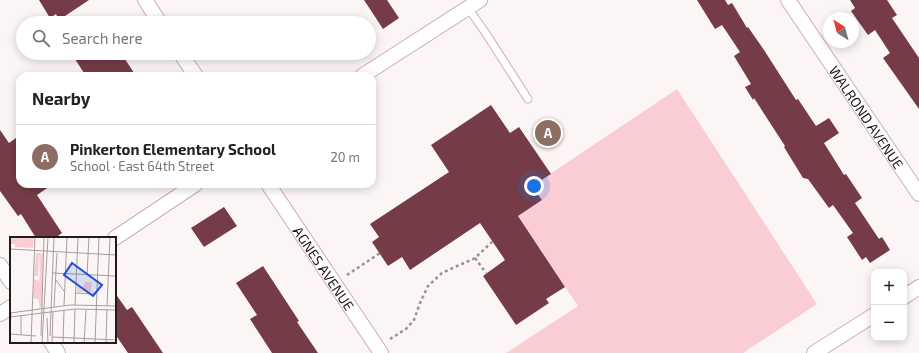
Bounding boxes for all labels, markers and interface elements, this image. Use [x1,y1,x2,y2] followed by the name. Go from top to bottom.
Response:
[823,12,859,48] north arrow
[16,16,376,60] search box
[30,27,52,49] icon: search
[62,29,143,47] text: Search here
[826,62,908,172] street label: WALROND AVENUE
[32,88,90,108] text: Nearby
[535,118,561,148] pin: A
[70,140,276,158] text: Pinkerton Elementary School
[41,149,49,165] text: A
[331,149,360,165] text: 20 m
[70,158,214,174] text: School · East 64th Street
[524,176,544,196] your location
[290,223,358,313] street label: AGNES AVENUE
[10,237,116,343] inset map
[871,269,907,341] map controls
[871,269,907,305] button: +
[871,305,907,341] button: −

